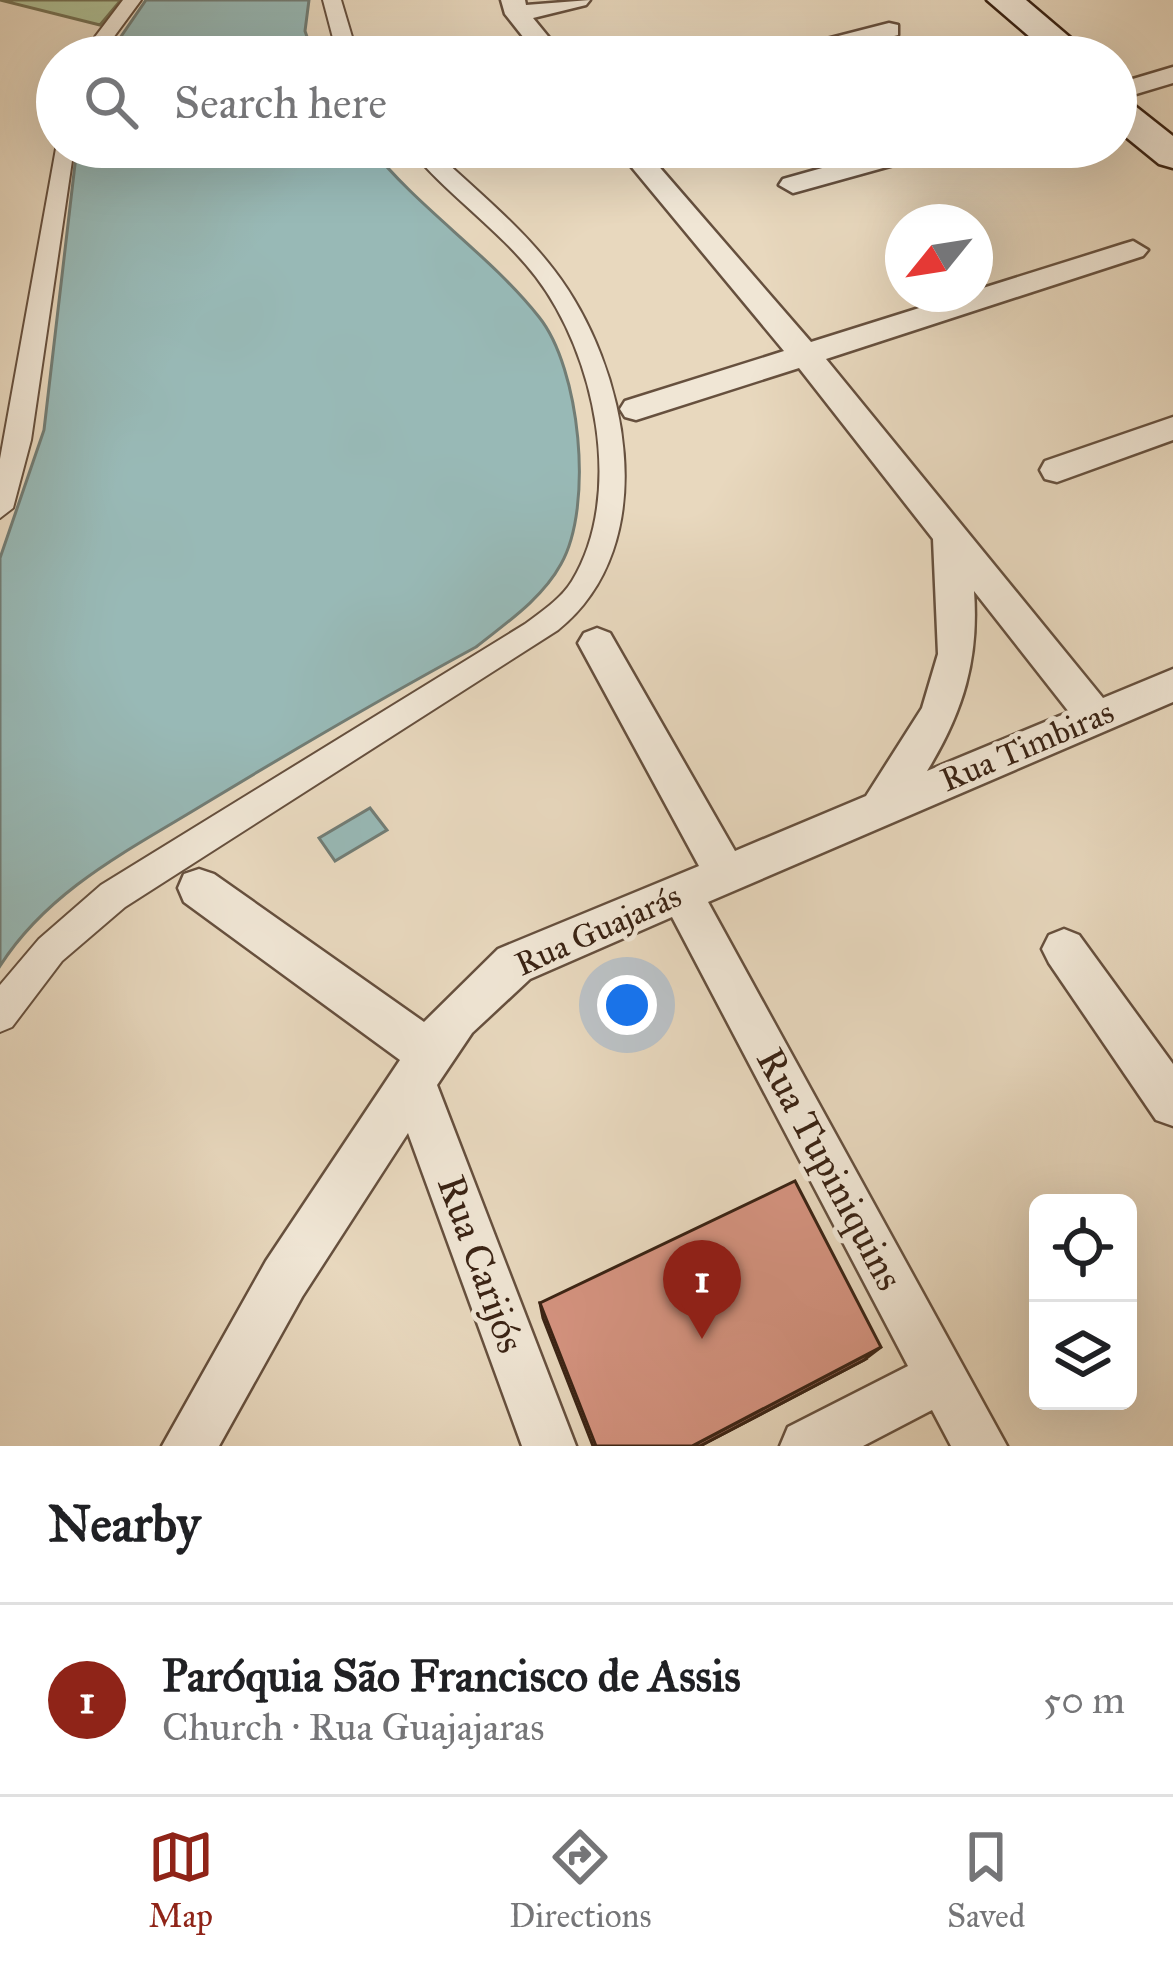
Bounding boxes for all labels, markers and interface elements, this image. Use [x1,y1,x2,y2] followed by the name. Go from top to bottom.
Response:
[36,36,1137,168] search box
[78,69,144,135] icon: search
[174,75,387,130] text: Search here
[885,204,993,312] north arrow
[934,692,1120,800] street label: Rua Timbiras
[509,876,687,984] street label: Rua Guajarás
[597,975,657,1035] your location
[746,1040,914,1298] street label: Rua Tupiniquins
[427,1169,535,1359] street label: Rua Carijós
[1029,1194,1137,1410] map controls
[1029,1194,1137,1302] button: locate
[663,1240,741,1339] pin: 1
[1029,1302,1137,1410] button: layers
[48,1493,200,1555] text: Nearby
[162,1648,741,1703] text: Paróquia São Francisco de Assis
[79,1676,95,1724] text: 1
[1043,1676,1125,1724] text: 50 m
[162,1703,544,1751] text: Church · Rua Guajajaras
[148,1824,214,1936] tab: Map
[509,1824,651,1936] tab: Directions
[947,1824,1025,1936] tab: Saved

